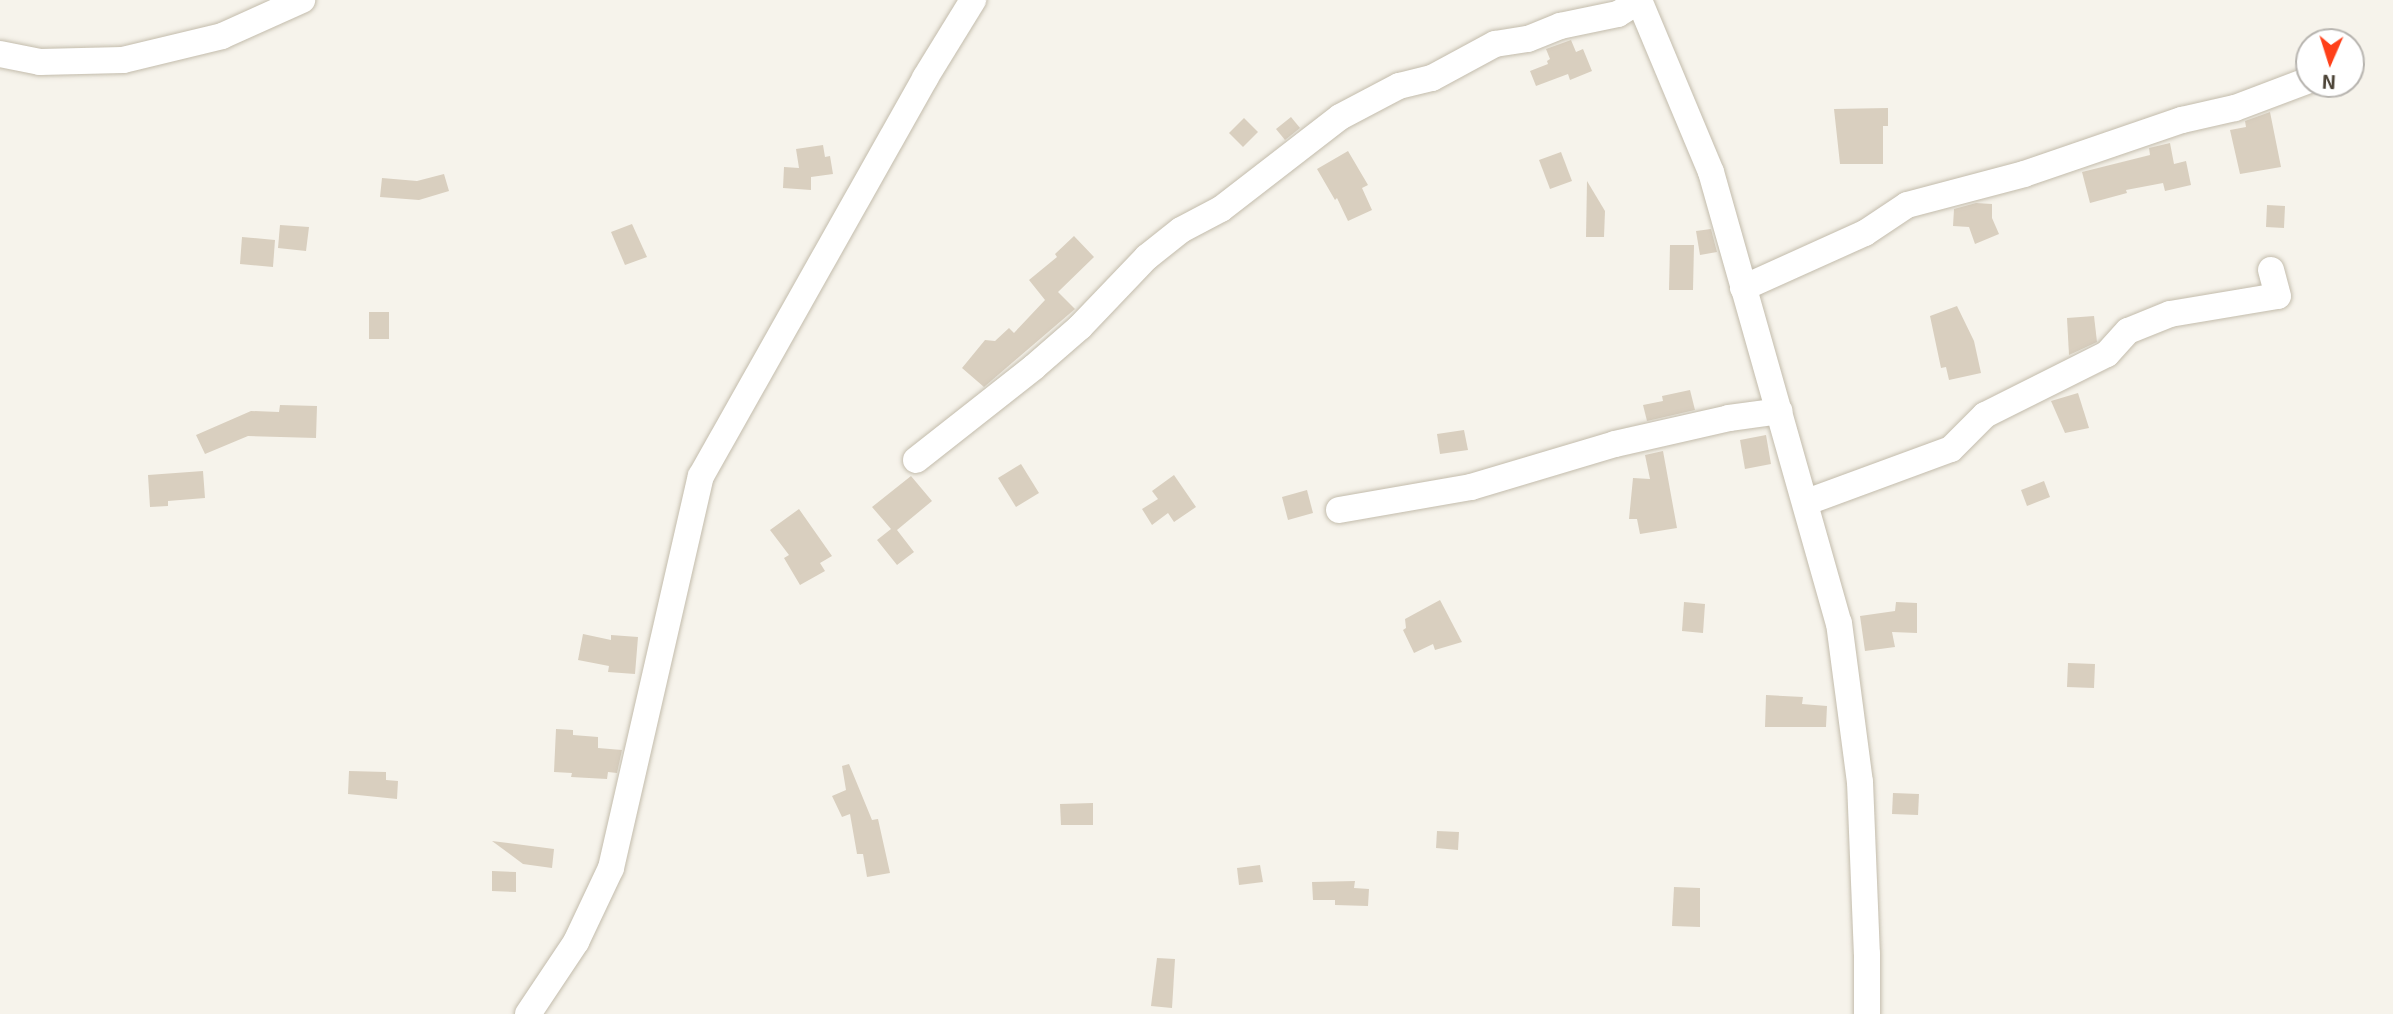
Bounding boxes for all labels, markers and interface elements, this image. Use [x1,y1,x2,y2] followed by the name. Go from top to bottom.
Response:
[2295,28,2365,98] north arrow
[2322,71,2336,94] text: N

